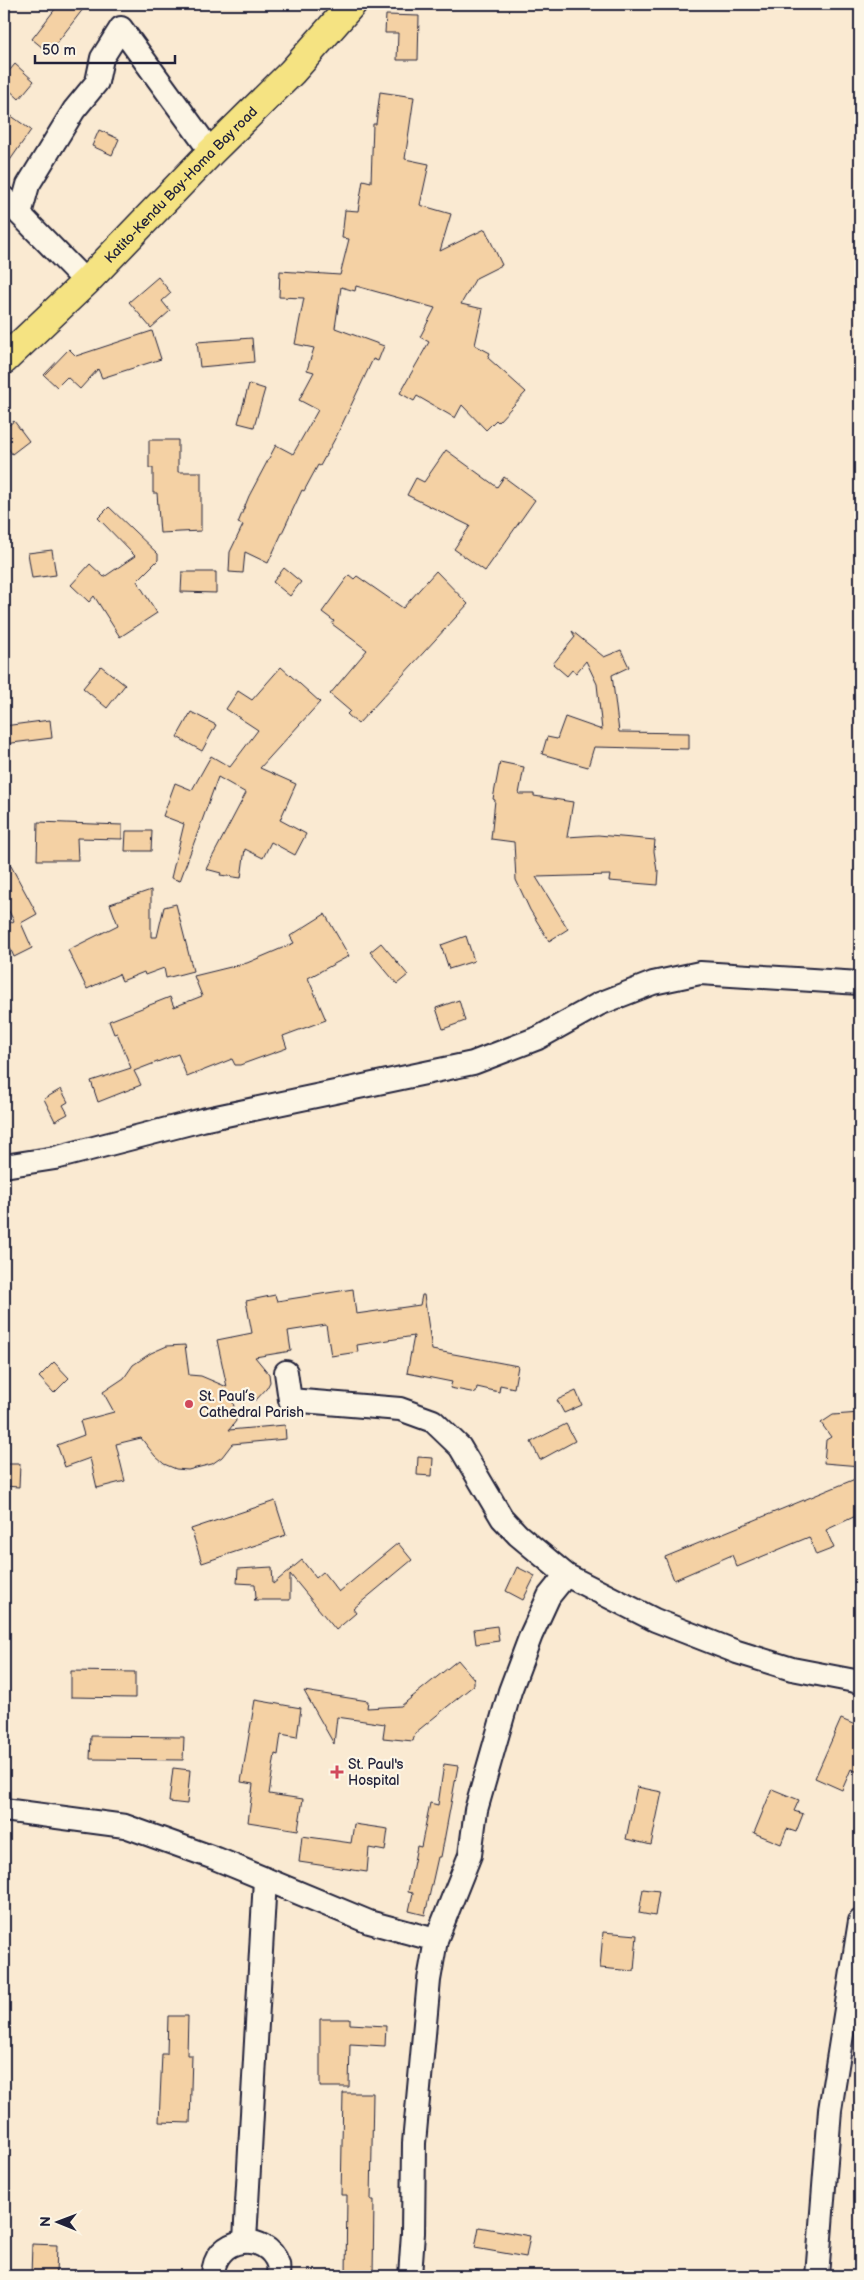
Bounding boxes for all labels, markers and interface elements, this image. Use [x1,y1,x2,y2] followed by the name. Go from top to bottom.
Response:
[35,32,175,64] scale bar
[42,41,76,60] text: 50 m
[101,103,261,266] street label: Katito-Kendu Bay-Homa Bay road
[199,1388,304,1421] place label: St. Paul’s Cathedral Parish
[183,1398,195,1410] marker: St. Paul’s Cathedral Parish
[348,1756,404,1789] place label: St. Paul's Hospital
[330,1765,344,1779] marker: St. Paul's Hospital
[32,2198,82,2248] north arrow
[37,2216,54,2227] text: N

